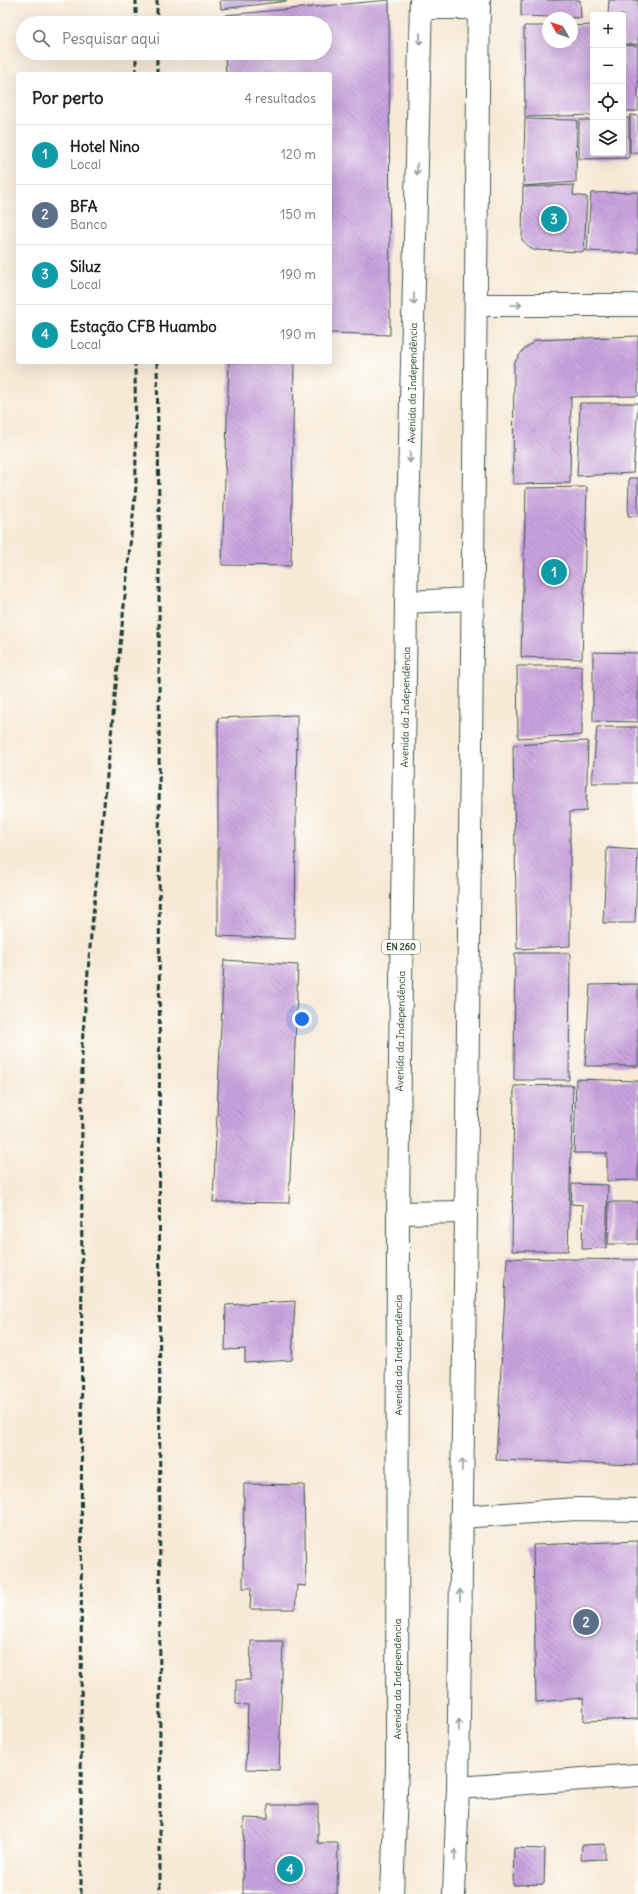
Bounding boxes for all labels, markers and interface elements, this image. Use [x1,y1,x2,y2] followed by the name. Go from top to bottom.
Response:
[542,12,578,48] north arrow
[590,12,626,156] map controls
[590,12,626,48] button: +
[16,16,332,60] search box
[30,27,52,49] icon: search
[62,29,160,48] text: Pesquisar aqui
[416,32,424,45] one-way arrow
[590,48,626,84] button: −
[590,84,626,120] button: locate
[32,87,103,109] text: Por perto
[244,90,316,107] text: 4 resultados
[590,120,626,156] button: layers
[70,137,140,156] text: Hotel Nino
[42,146,48,163] text: 1
[281,146,316,163] text: 120 m
[70,156,101,173] text: Local
[413,162,421,175] one-way arrow
[70,197,97,216] text: BFA
[541,204,567,234] pin: 3
[41,206,49,223] text: 2
[280,206,316,223] text: 150 m
[70,216,107,233] text: Banco
[70,257,101,276] text: Siluz
[41,266,49,283] text: 3
[280,266,316,283] text: 190 m
[70,276,101,293] text: Local
[410,292,418,305] one-way arrow
[509,301,522,309] one-way arrow
[70,317,217,336] text: Estação CFB Huambo
[405,322,420,444] street label: Avenida da Independência
[41,326,49,343] text: 4
[280,326,316,343] text: 190 m
[70,336,101,353] text: Local
[406,450,414,463] one-way arrow
[541,557,567,587] pin: 1
[398,646,413,768] street label: Avenida da Independência
[382,940,420,954] road number: EN 260
[393,970,408,1092] street label: Avenida da Independência
[292,1009,312,1029] your location
[392,1294,405,1415] street label: Avenida da Independência
[458,1459,466,1472] one-way arrow
[456,1589,464,1602] one-way arrow
[573,1607,599,1637] pin: 2
[391,1618,404,1739] street label: Avenida da Independência
[455,1719,463,1732] one-way arrow
[451,1849,459,1862] one-way arrow
[277,1854,303,1884] pin: 4

